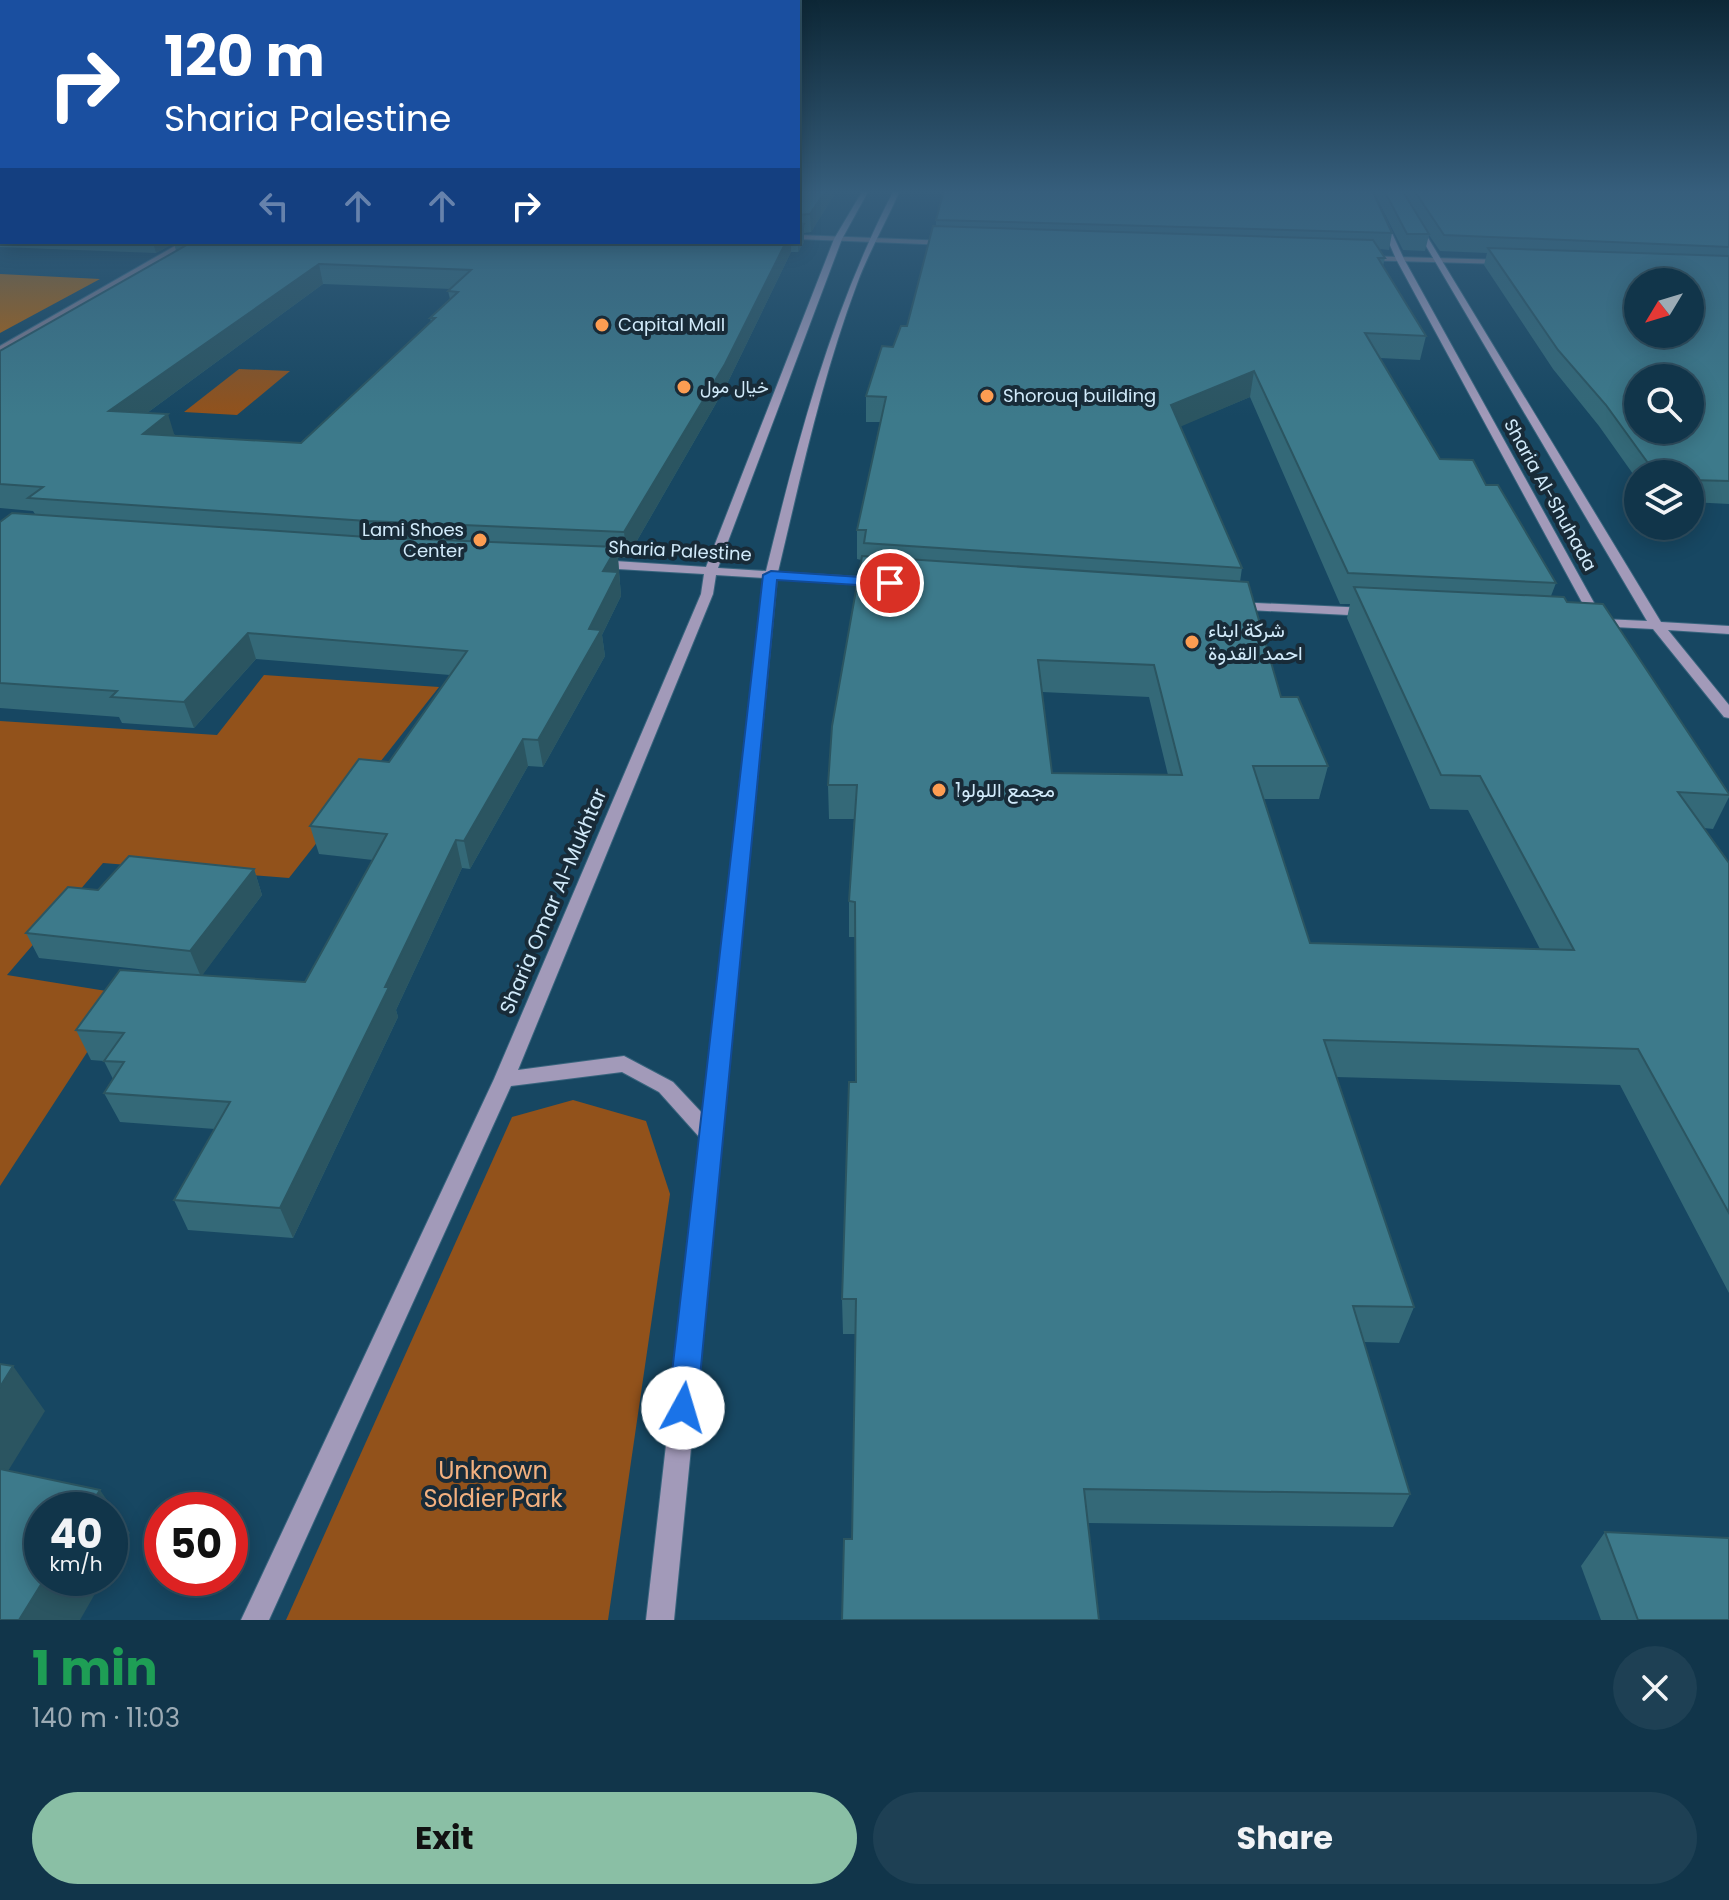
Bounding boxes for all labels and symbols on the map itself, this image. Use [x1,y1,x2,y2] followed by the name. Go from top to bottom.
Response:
[1624,268,1704,348] north arrow
[618,312,725,337] place label: Capital Mall
[593,316,611,334] marker: Capital Mall
[700,374,769,399] place label: خيال مول
[675,378,693,396] marker: خيال مول
[1003,383,1156,408] place label: Shorouq building
[978,387,996,405] marker: Shorouq building
[1498,414,1603,575] street label: Sharia Al-Shuhada
[362,517,464,563] place label: Lami Shoes Center
[471,531,489,549] marker: Lami Shoes Center
[608,534,752,567] street label: Sharia Palestine
[856,549,924,617] pin
[1208,616,1303,667] place label: شركة ابناء احمد القدوة
[1183,633,1201,651] marker: شركة ابناء احمد القدوة
[955,776,1055,804] place label: مجمع اللولو1
[930,781,948,799] marker: مجمع اللولو1
[493,784,613,1018] street label: Sharia Omar Al-Mukhtar
[641,1366,725,1450] position arrow
[423,1454,563,1515] park label: Unknown Soldier Park
[144,1492,248,1596] speed limit sign: 50

